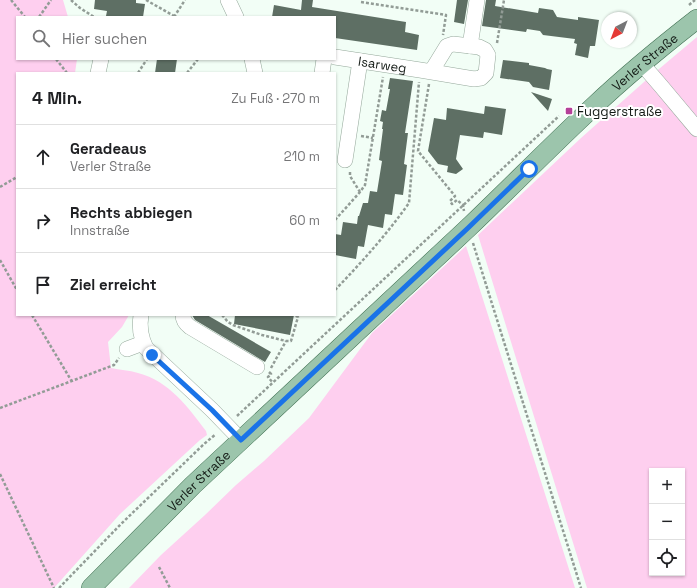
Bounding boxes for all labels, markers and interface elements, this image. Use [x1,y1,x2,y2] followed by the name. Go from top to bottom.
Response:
[601,12,637,48] north arrow
[16,16,336,60] search box
[30,27,52,49] icon: search
[62,29,147,48] text: Hier suchen
[608,29,681,95] street label: Verler Straße
[357,53,408,77] street label: Isarweg
[32,87,82,109] text: 4 Min.
[231,90,320,107] text: Zu Fuß · 270 m
[577,103,662,120] place label: Fuggerstraße
[564,106,574,116] marker: Fuggerstraße
[70,139,147,158] text: Geradeaus
[32,146,54,168] icon: ahead
[284,148,320,165] text: 210 m
[70,158,151,175] text: Verler Straße
[520,160,538,178] route start
[70,203,192,222] text: Rechts abbiegen
[32,210,54,232] icon: right
[289,212,320,229] text: 60 m
[70,222,130,239] text: Innstraße
[32,274,54,296] icon: arrive
[70,275,157,294] text: Ziel erreicht
[143,346,161,364] route end
[164,447,234,515] street label: Verler Straße
[649,468,685,576] map controls
[649,468,685,504] button: +
[649,504,685,540] button: −
[649,540,685,576] button: locate

